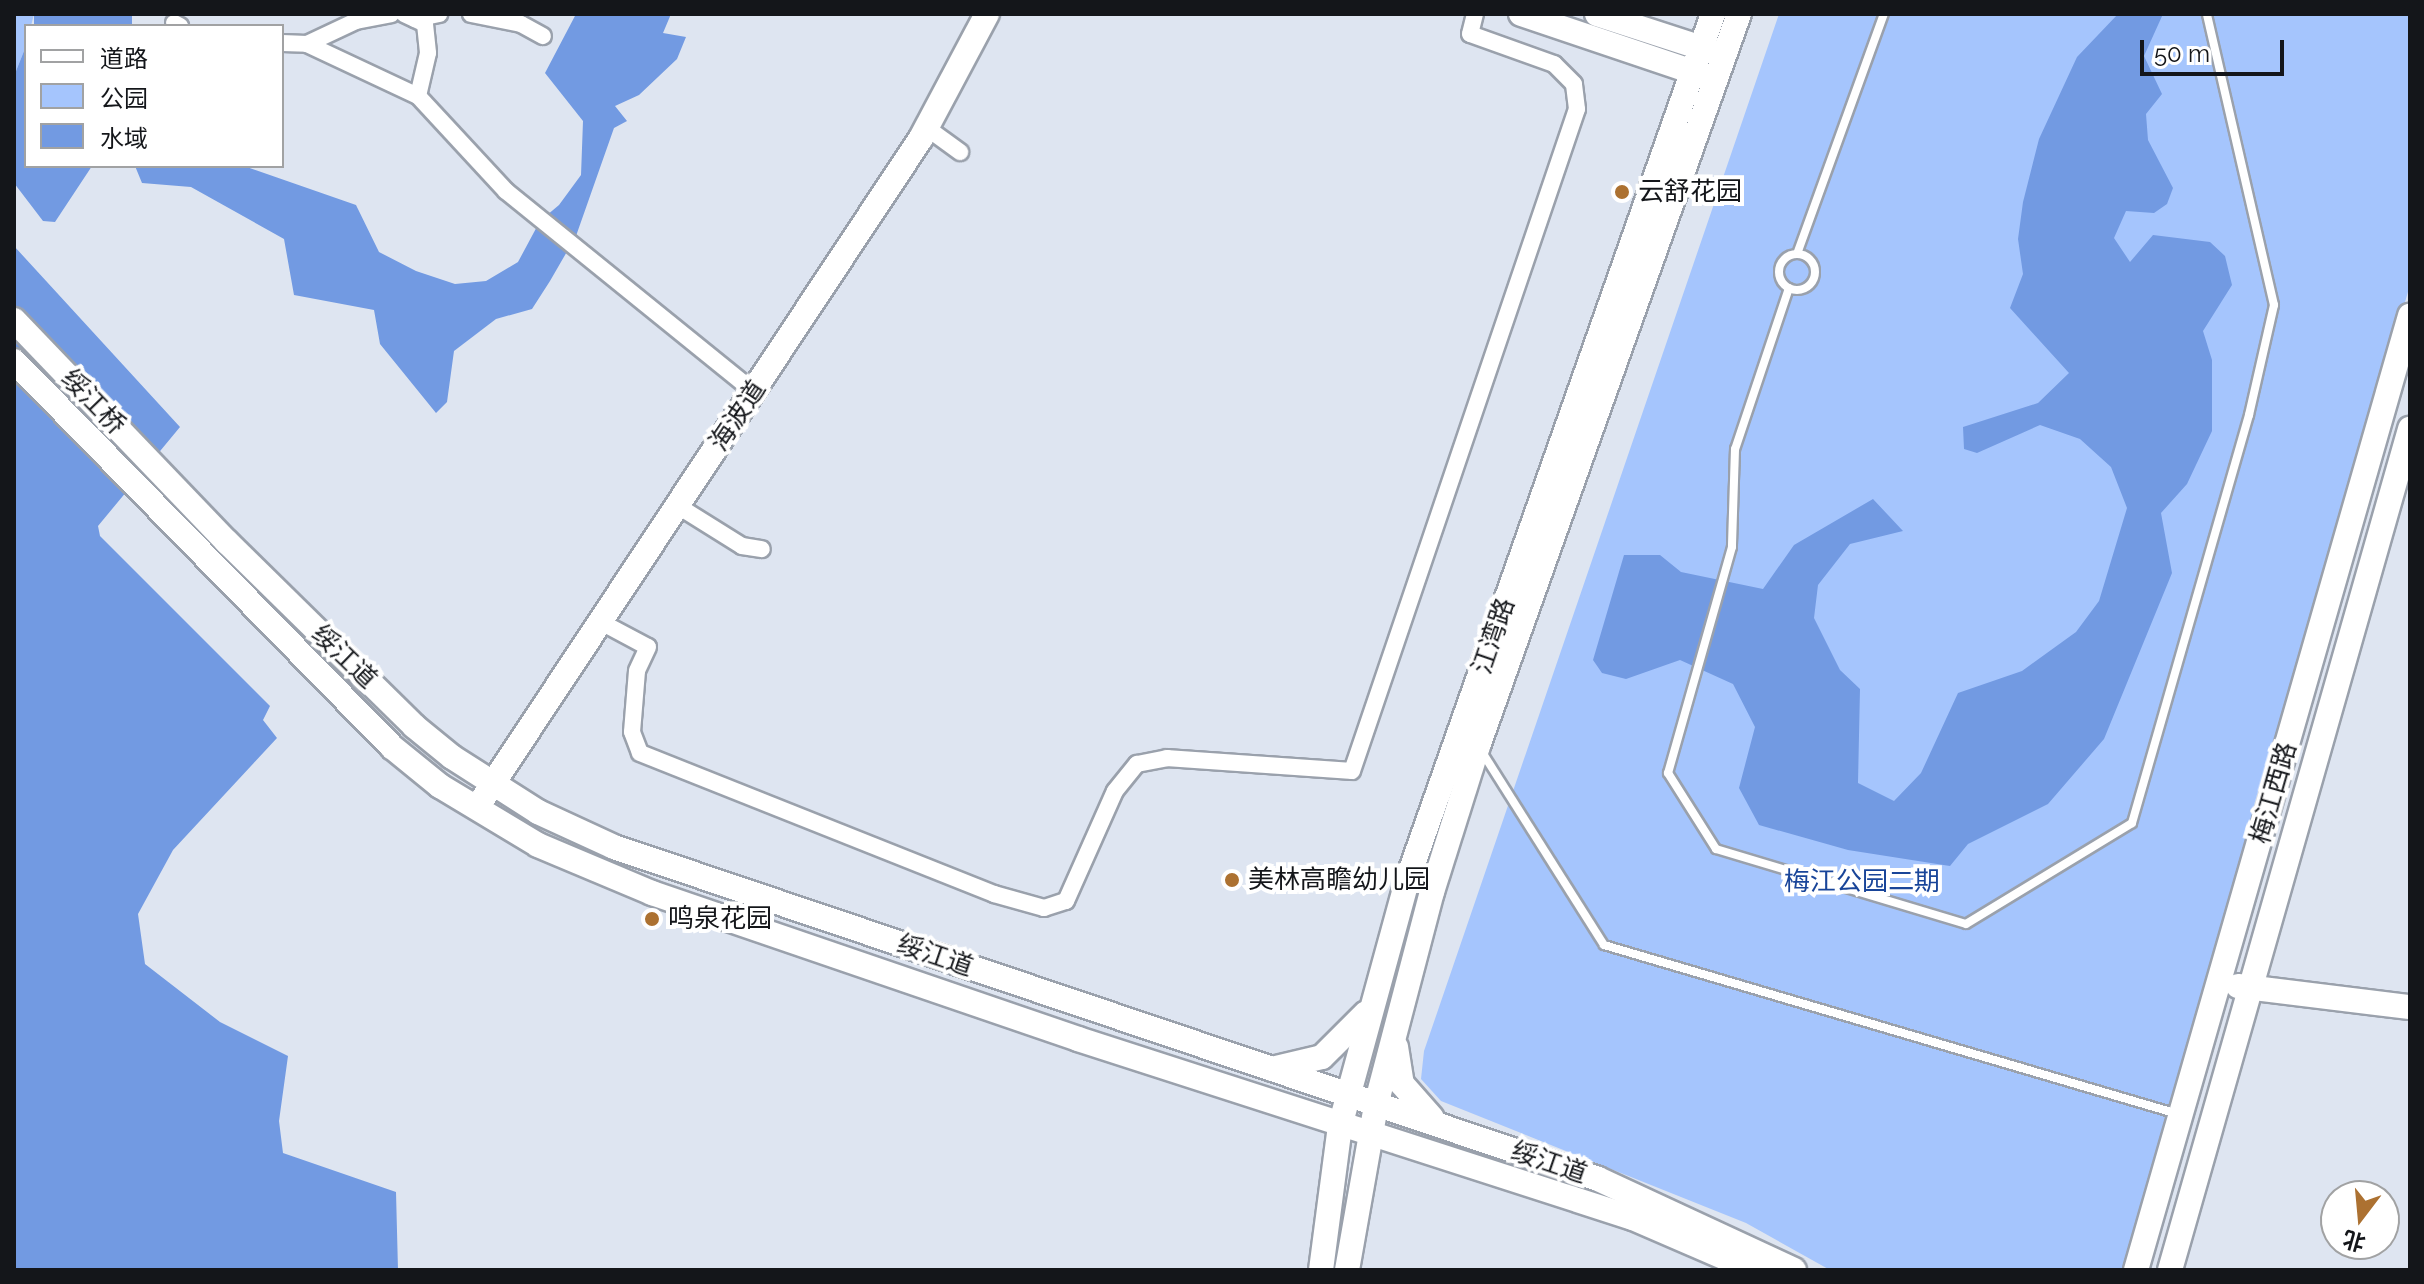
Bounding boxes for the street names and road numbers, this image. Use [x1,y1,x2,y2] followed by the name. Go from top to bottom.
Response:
[55,363,131,441] street label: 绥江桥
[703,375,773,457] street label: 海波道
[1467,594,1521,678] street label: 江湾路
[305,619,383,695] street label: 绥江道
[2245,739,2303,847] street label: 梅江西路
[893,929,977,983] street label: 绥江道
[1507,1136,1591,1190] street label: 绥江道

